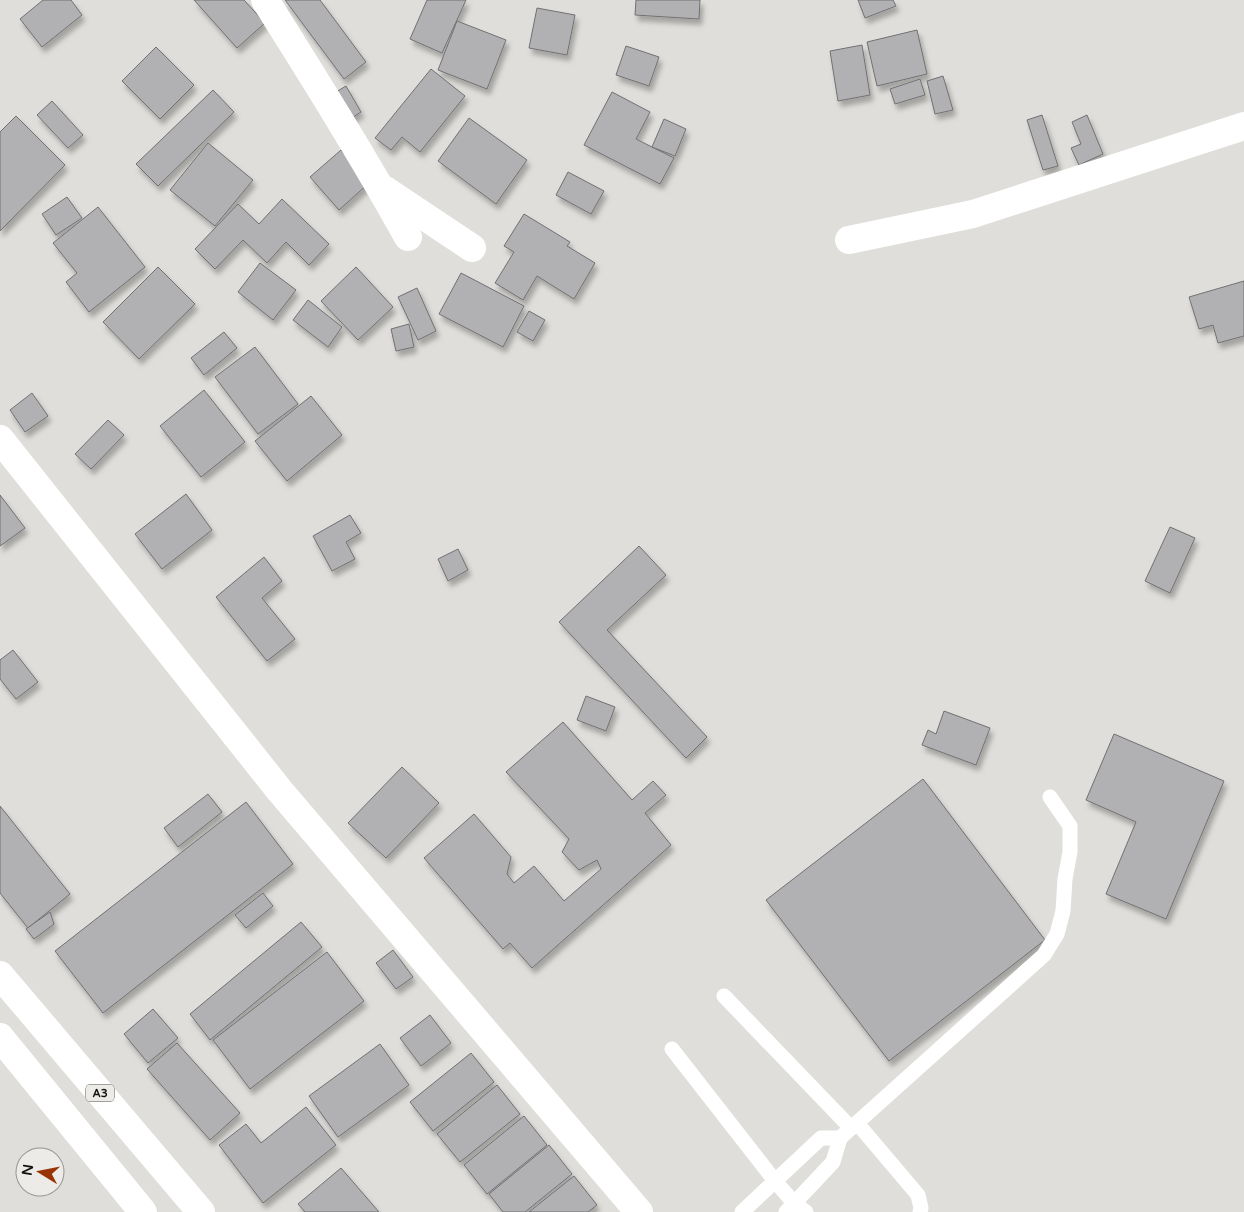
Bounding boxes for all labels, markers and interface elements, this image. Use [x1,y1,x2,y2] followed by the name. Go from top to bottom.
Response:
[86,1084,114,1102] road number: A3
[15,1147,65,1197] north arrow
[18,1163,37,1177] text: N

